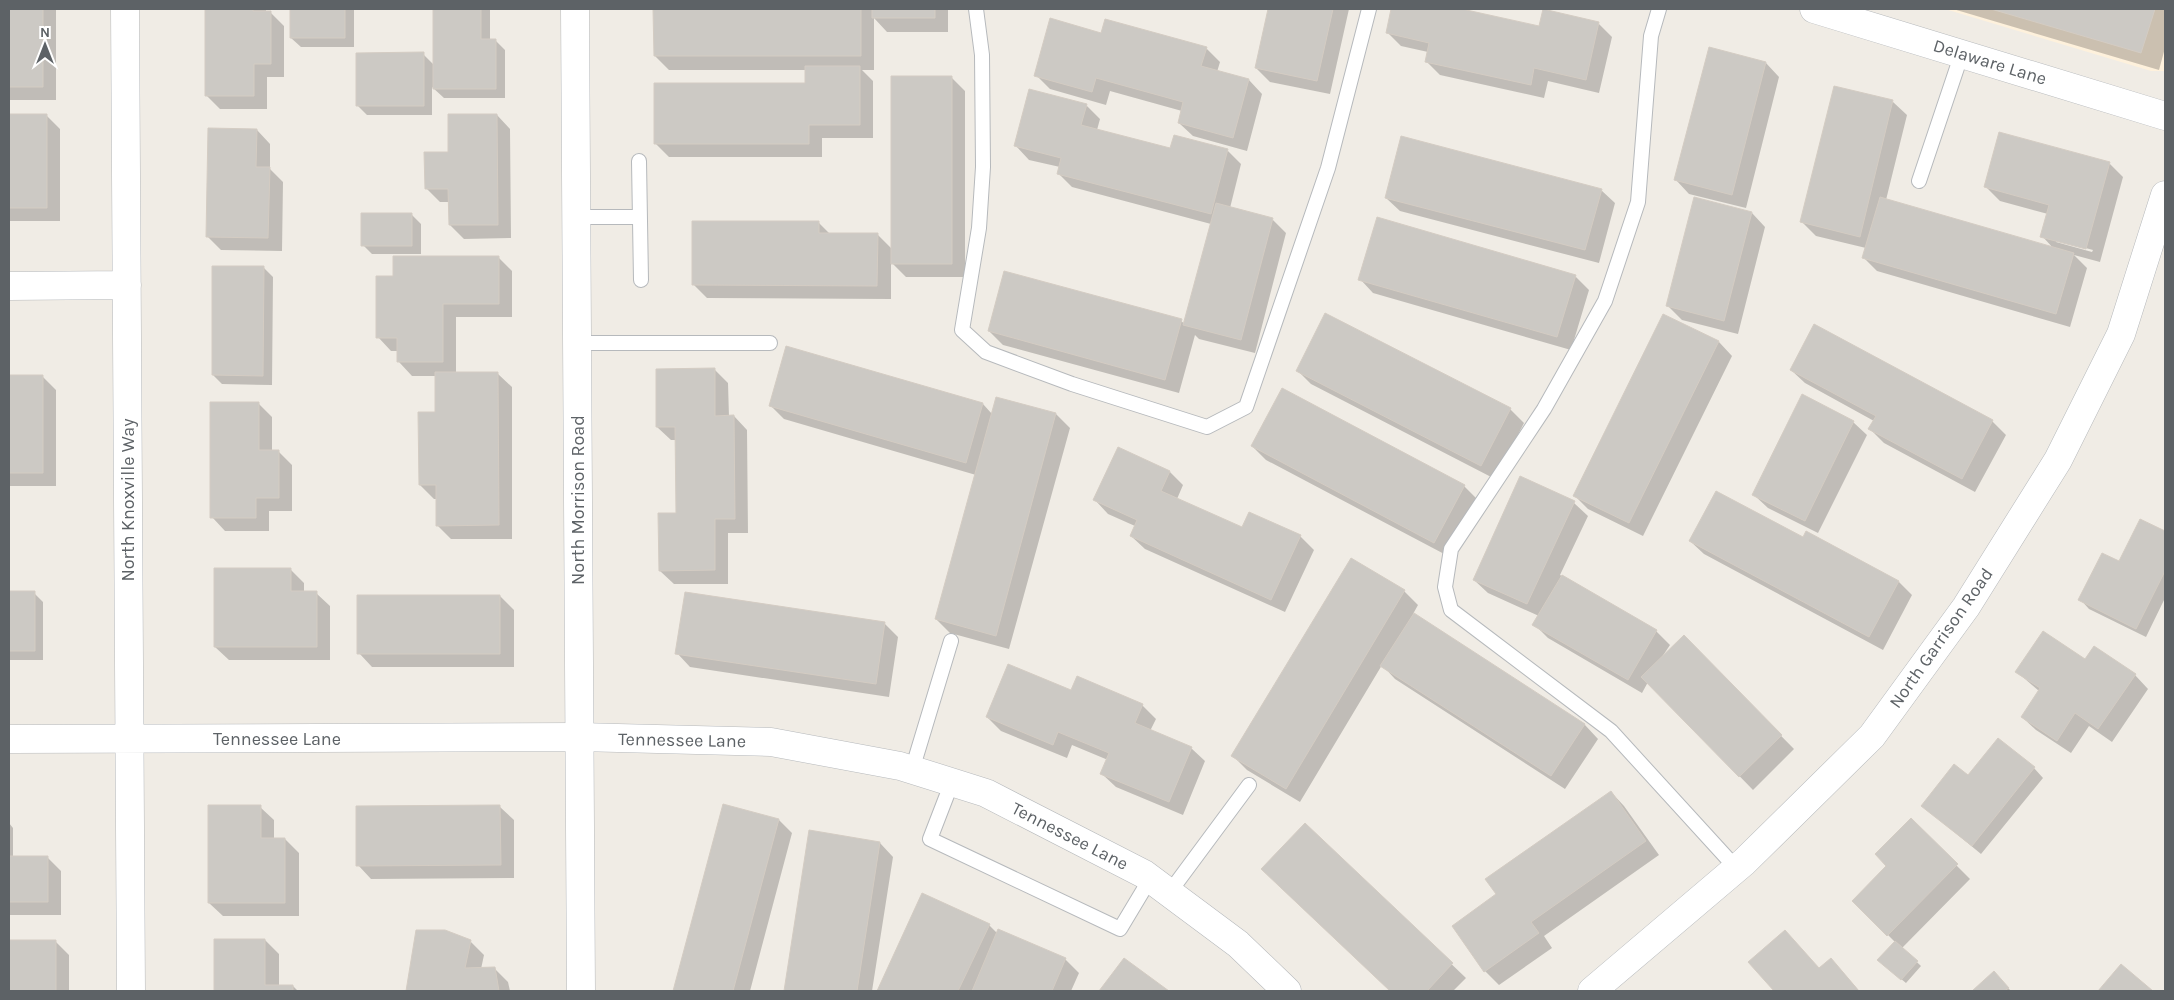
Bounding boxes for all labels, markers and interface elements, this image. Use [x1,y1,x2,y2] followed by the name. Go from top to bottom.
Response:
[20,20,70,70] north arrow
[40,24,50,41] text: N
[1931,34,2049,90] street label: Delaware Lane
[567,415,589,585] street label: North Morrison Road
[117,418,139,582] street label: North Knoxville Way
[1884,564,1998,712] street label: North Garrison Road
[213,728,341,750] street label: Tennessee Lane
[618,728,746,752] street label: Tennessee Lane
[1008,797,1132,875] street label: Tennessee Lane

